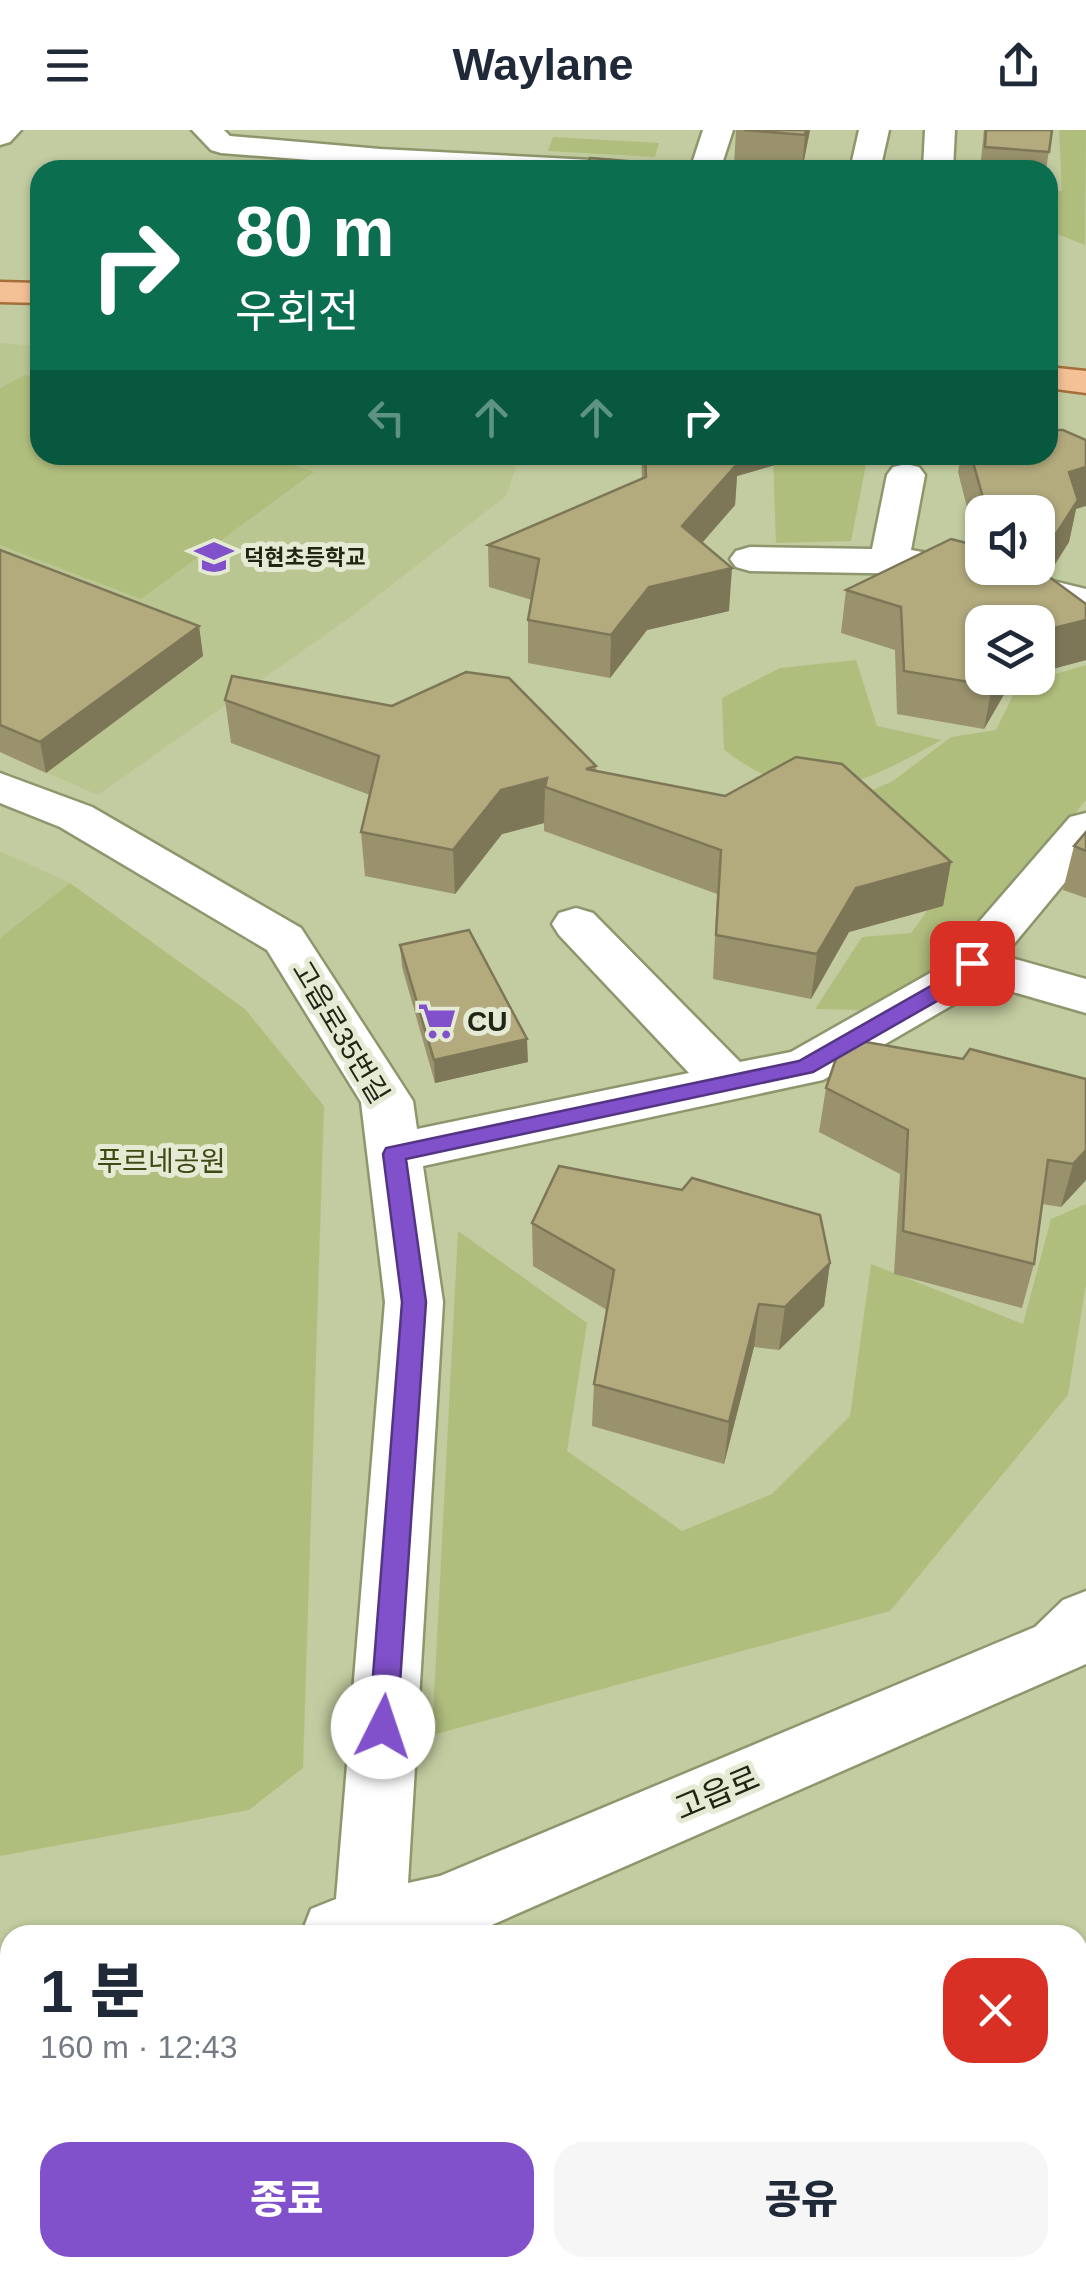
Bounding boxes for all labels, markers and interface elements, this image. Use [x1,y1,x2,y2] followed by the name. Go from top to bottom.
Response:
[40,38,95,93] icon: menu
[991,38,1046,93] icon: share
[453,39,633,90] text: Waylane
[235,193,395,271] text: 80 m
[70,200,200,330] icon: right
[235,286,359,337] text: 우회전
[359,390,414,445] icon: left
[464,390,519,445] icon: ahead
[569,390,624,445] icon: ahead
[674,390,729,445] icon: right
[965,495,1055,695] map controls
[965,495,1055,585] button: sound
[193,536,235,578] school or university icon: 덕현초등학교
[244,545,365,570] place label: 덕현초등학교
[965,605,1055,695] button: layers
[930,921,1015,1006] pin
[945,936,1000,991] icon: arrive
[286,956,395,1109] street label: 고읍로35번길
[416,1000,458,1042] supermarket icon: CU
[467,1006,507,1037] place label: CU
[97,1146,225,1177] park label: 푸르네공원
[331,1675,435,1779] position arrow
[669,1759,765,1827] street label: 고읍로
[40,1958,145,2025] text: 1 분
[943,1958,1048,2063] button: close
[40,2029,237,2065] text: 160 m · 12:43
[40,2142,534,2257] button: 종료
[554,2142,1048,2257] button: 공유

